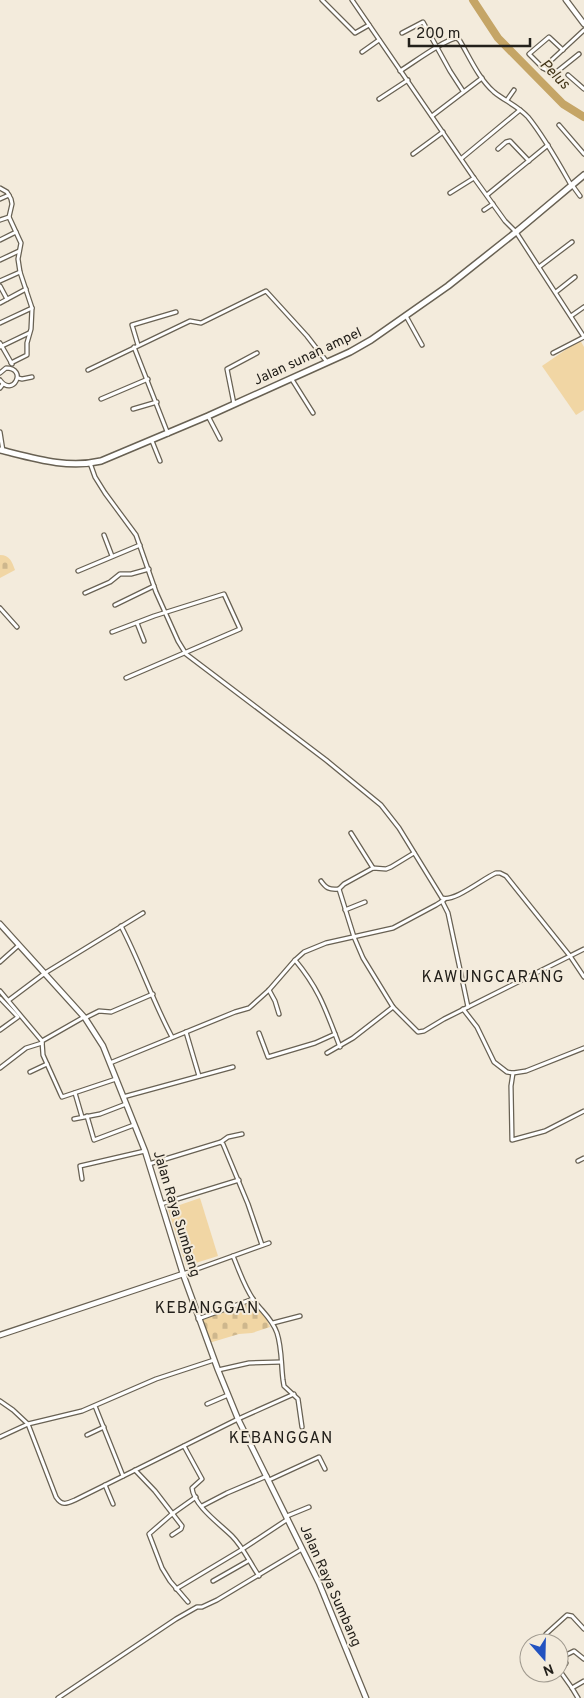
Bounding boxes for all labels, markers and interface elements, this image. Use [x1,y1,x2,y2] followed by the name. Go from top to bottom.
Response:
[409,15,530,47] scale bar
[416,25,461,44] text: 200 m
[535,56,573,94] water label: Pelus
[251,324,365,390] street label: Jalan sunan ampel
[421,968,565,988] district label: KAWUNGCARANG
[149,1149,203,1279] street label: Jalan Raya Sumbang
[155,1299,259,1319] district label: KEBANGGAN
[229,1429,333,1449] district label: KEBANGGAN
[295,1522,365,1650] street label: Jalan Raya Sumbang
[519,1633,569,1683] north arrow
[540,1659,556,1679] text: N

